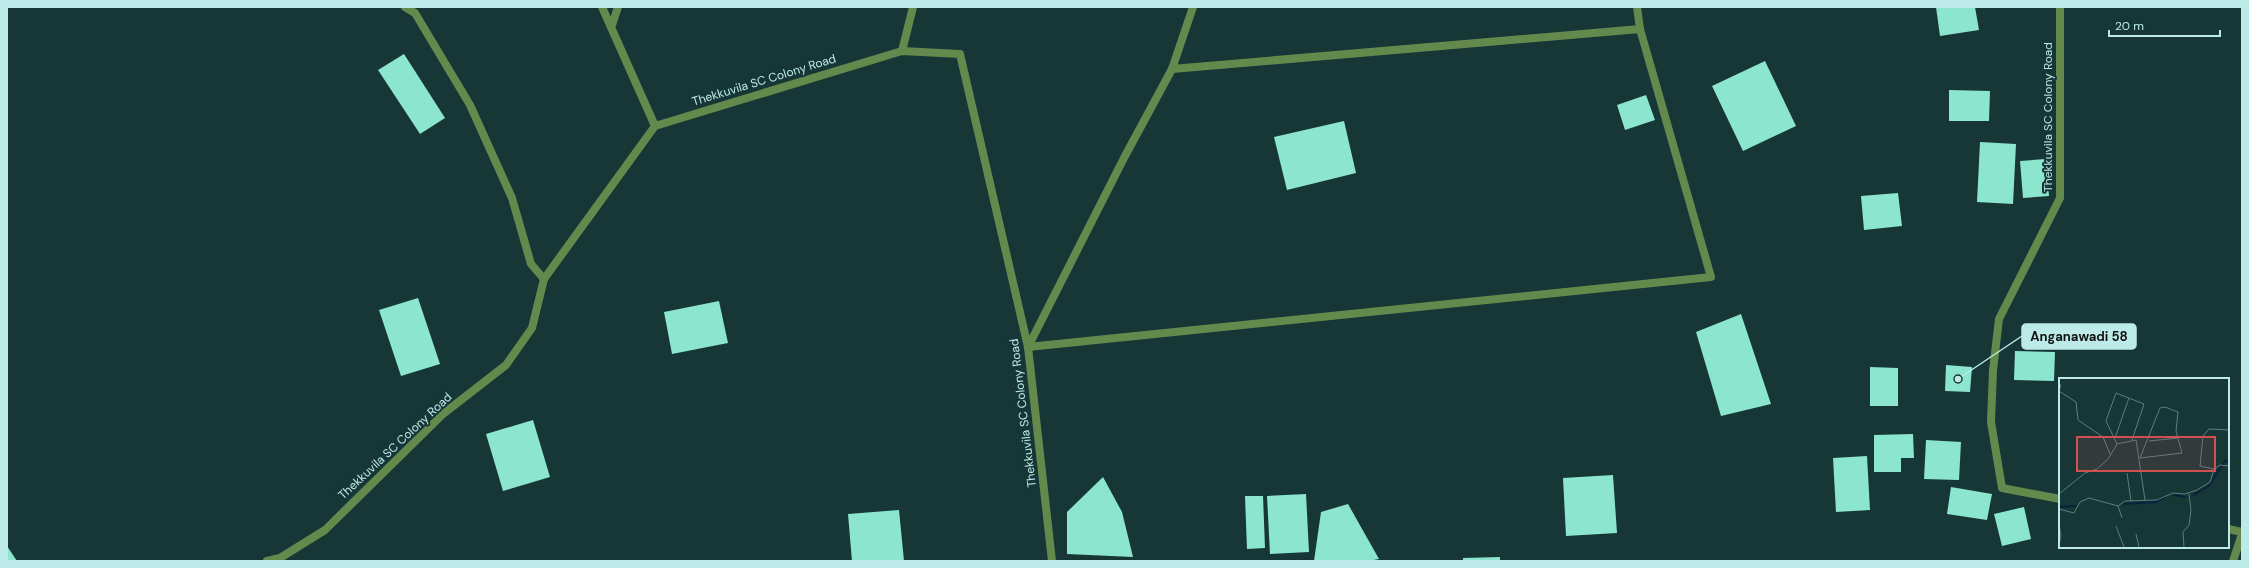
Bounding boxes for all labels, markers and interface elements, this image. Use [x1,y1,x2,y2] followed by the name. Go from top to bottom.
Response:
[2109,12,2220,38] scale bar
[2115,18,2144,34] text: 20 m
[2040,42,2056,192] street label: Thekkuvila SC Colony Road
[690,50,838,110] street label: Thekkuvila SC Colony Road
[2022,324,2136,349] callout: Anganawadi 58
[2030,328,2128,345] text: Anganawadi 58
[1006,338,1040,488] street label: Thekkuvila SC Colony Road
[2059,378,2229,548] inset map
[335,389,455,503] street label: Thekkuvila SC Colony Road

